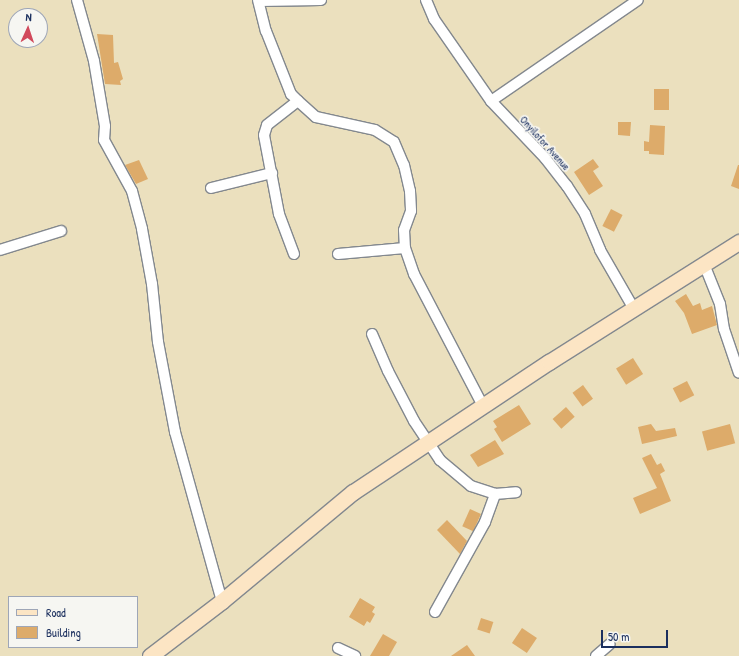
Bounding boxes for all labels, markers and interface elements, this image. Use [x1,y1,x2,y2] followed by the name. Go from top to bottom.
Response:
[8,8,48,48] north arrow
[25,10,32,24] text: N
[517,113,573,173] street label: Onyilofor Avenue
[8,596,138,648] legend
[46,604,66,621] text: Road
[603,622,670,648] scale bar
[46,624,81,641] text: Building
[608,628,629,645] text: 50 m

